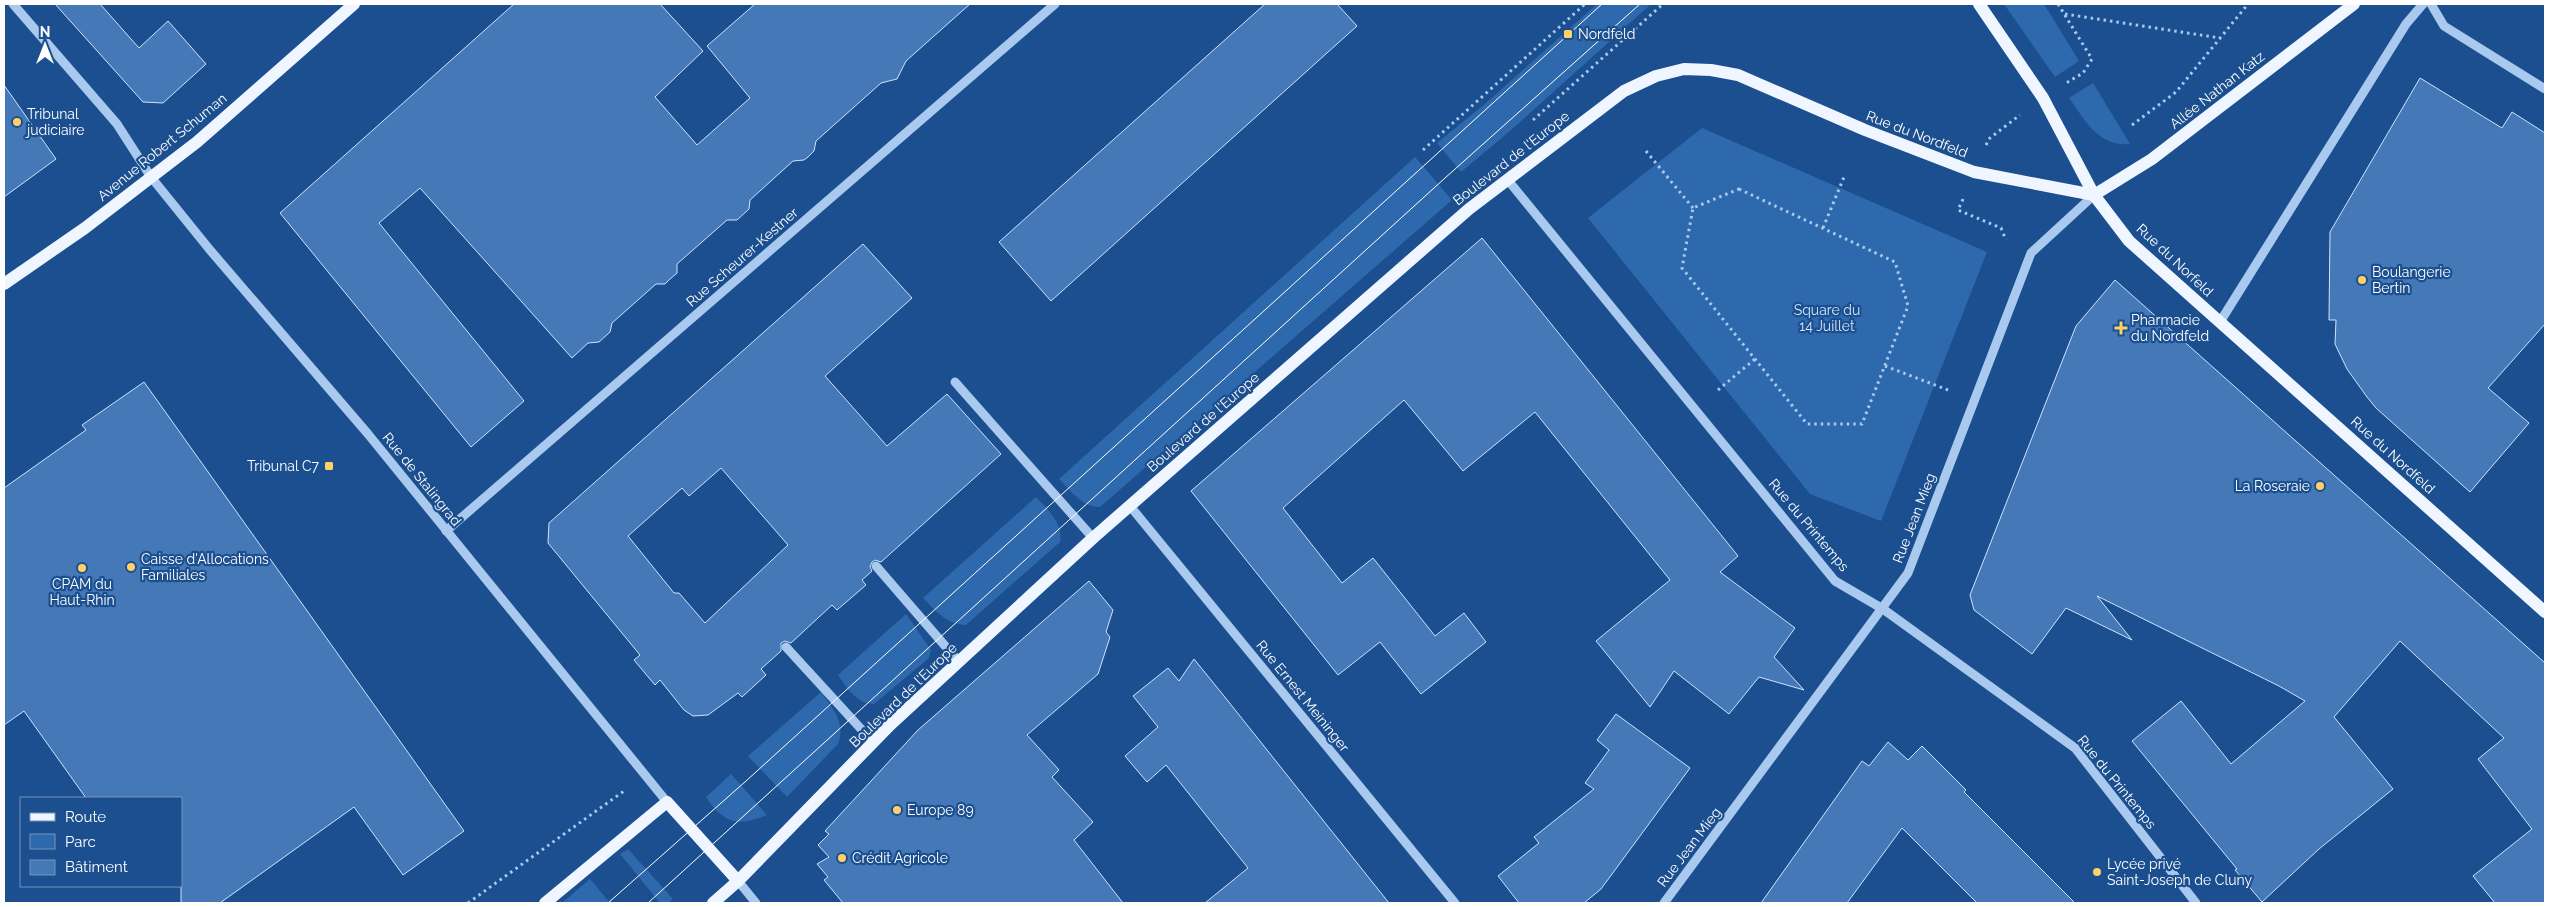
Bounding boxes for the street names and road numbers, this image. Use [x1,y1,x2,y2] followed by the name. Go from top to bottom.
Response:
[2166,48,2268,132] street label: Allée Nathan Katz
[94,90,230,204] street label: Avenue Robert Schuman
[1864,107,1970,161] street label: Rue du Nordfeld
[1450,108,1572,208] street label: Boulevard de l'Europe
[683,204,801,310] street label: Rue Scheurer-Kestner
[2133,220,2217,300] street label: Rue du Norfeld
[1144,369,1262,475] street label: Boulevard de l'Europe
[2348,413,2438,497] street label: Rue du Nordfeld
[380,429,464,529] street label: Rue de Stalingrad
[1889,471,1939,565] street label: Rue Jean Mieg
[1766,476,1852,575] street label: Rue du Printemps
[1253,637,1353,755] street label: Rue Ernest Meininger
[846,640,960,750] street label: Boulevard de l'Europe
[2074,732,2160,832] street label: Rue du Printemps
[1654,804,1724,890] street label: Rue Jean Mieg

